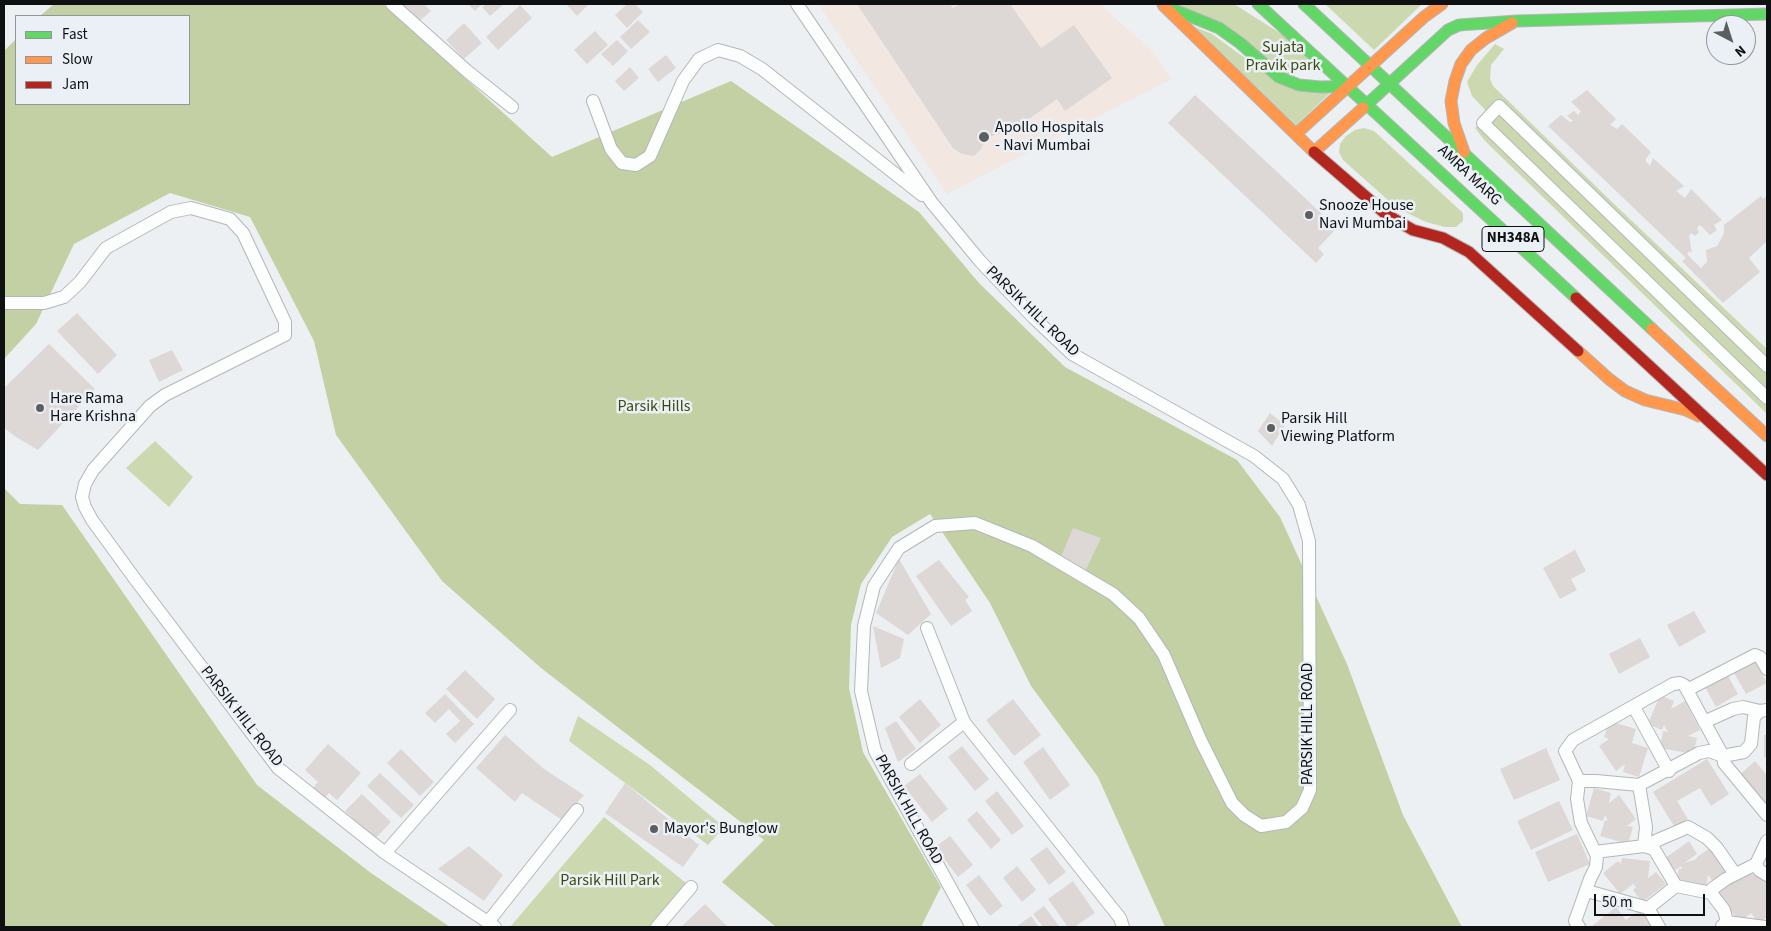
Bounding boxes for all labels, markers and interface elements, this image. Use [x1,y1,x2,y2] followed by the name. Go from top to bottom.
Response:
[15,15,190,105] legend
[1706,15,1756,65] north arrow
[62,24,88,45] text: Fast
[1245,38,1321,76] park label: Sujata Pravik park
[1730,40,1750,61] text: N
[62,49,93,70] text: Slow
[62,74,89,95] text: Jam
[995,118,1104,156] place label: Apollo Hospitals - Navi Mumbai
[977,130,991,144] marker: Apollo Hospitals - Navi Mumbai
[1433,142,1505,210] street label: AMRA MARG
[1319,196,1414,234] place label: Snooze House Navi Mumbai
[1303,209,1315,221] marker: Snooze House Navi Mumbai
[1482,226,1544,252] road number: NH348A
[981,263,1083,361] street label: PARSIK HILL ROAD
[50,389,136,427] place label: Hare Rama Hare Krishna
[618,397,690,417] park label: Parsik Hills
[34,402,46,414] marker: Hare Rama Hare Krishna
[1281,409,1395,447] place label: Parsik Hill Viewing Platform
[1265,422,1277,434] marker: Parsik Hill Viewing Platform
[196,663,286,771] street label: PARSIK HILL ROAD
[1298,663,1318,785] street label: PARSIK HILL ROAD
[870,752,946,868] street label: PARSIK HILL ROAD
[664,819,778,839] place label: Mayor's Bunglow
[648,823,660,835] marker: Mayor's Bunglow
[560,871,660,891] park label: Parsik Hill Park
[1596,884,1707,916] scale bar
[1602,892,1632,913] text: 50 m

